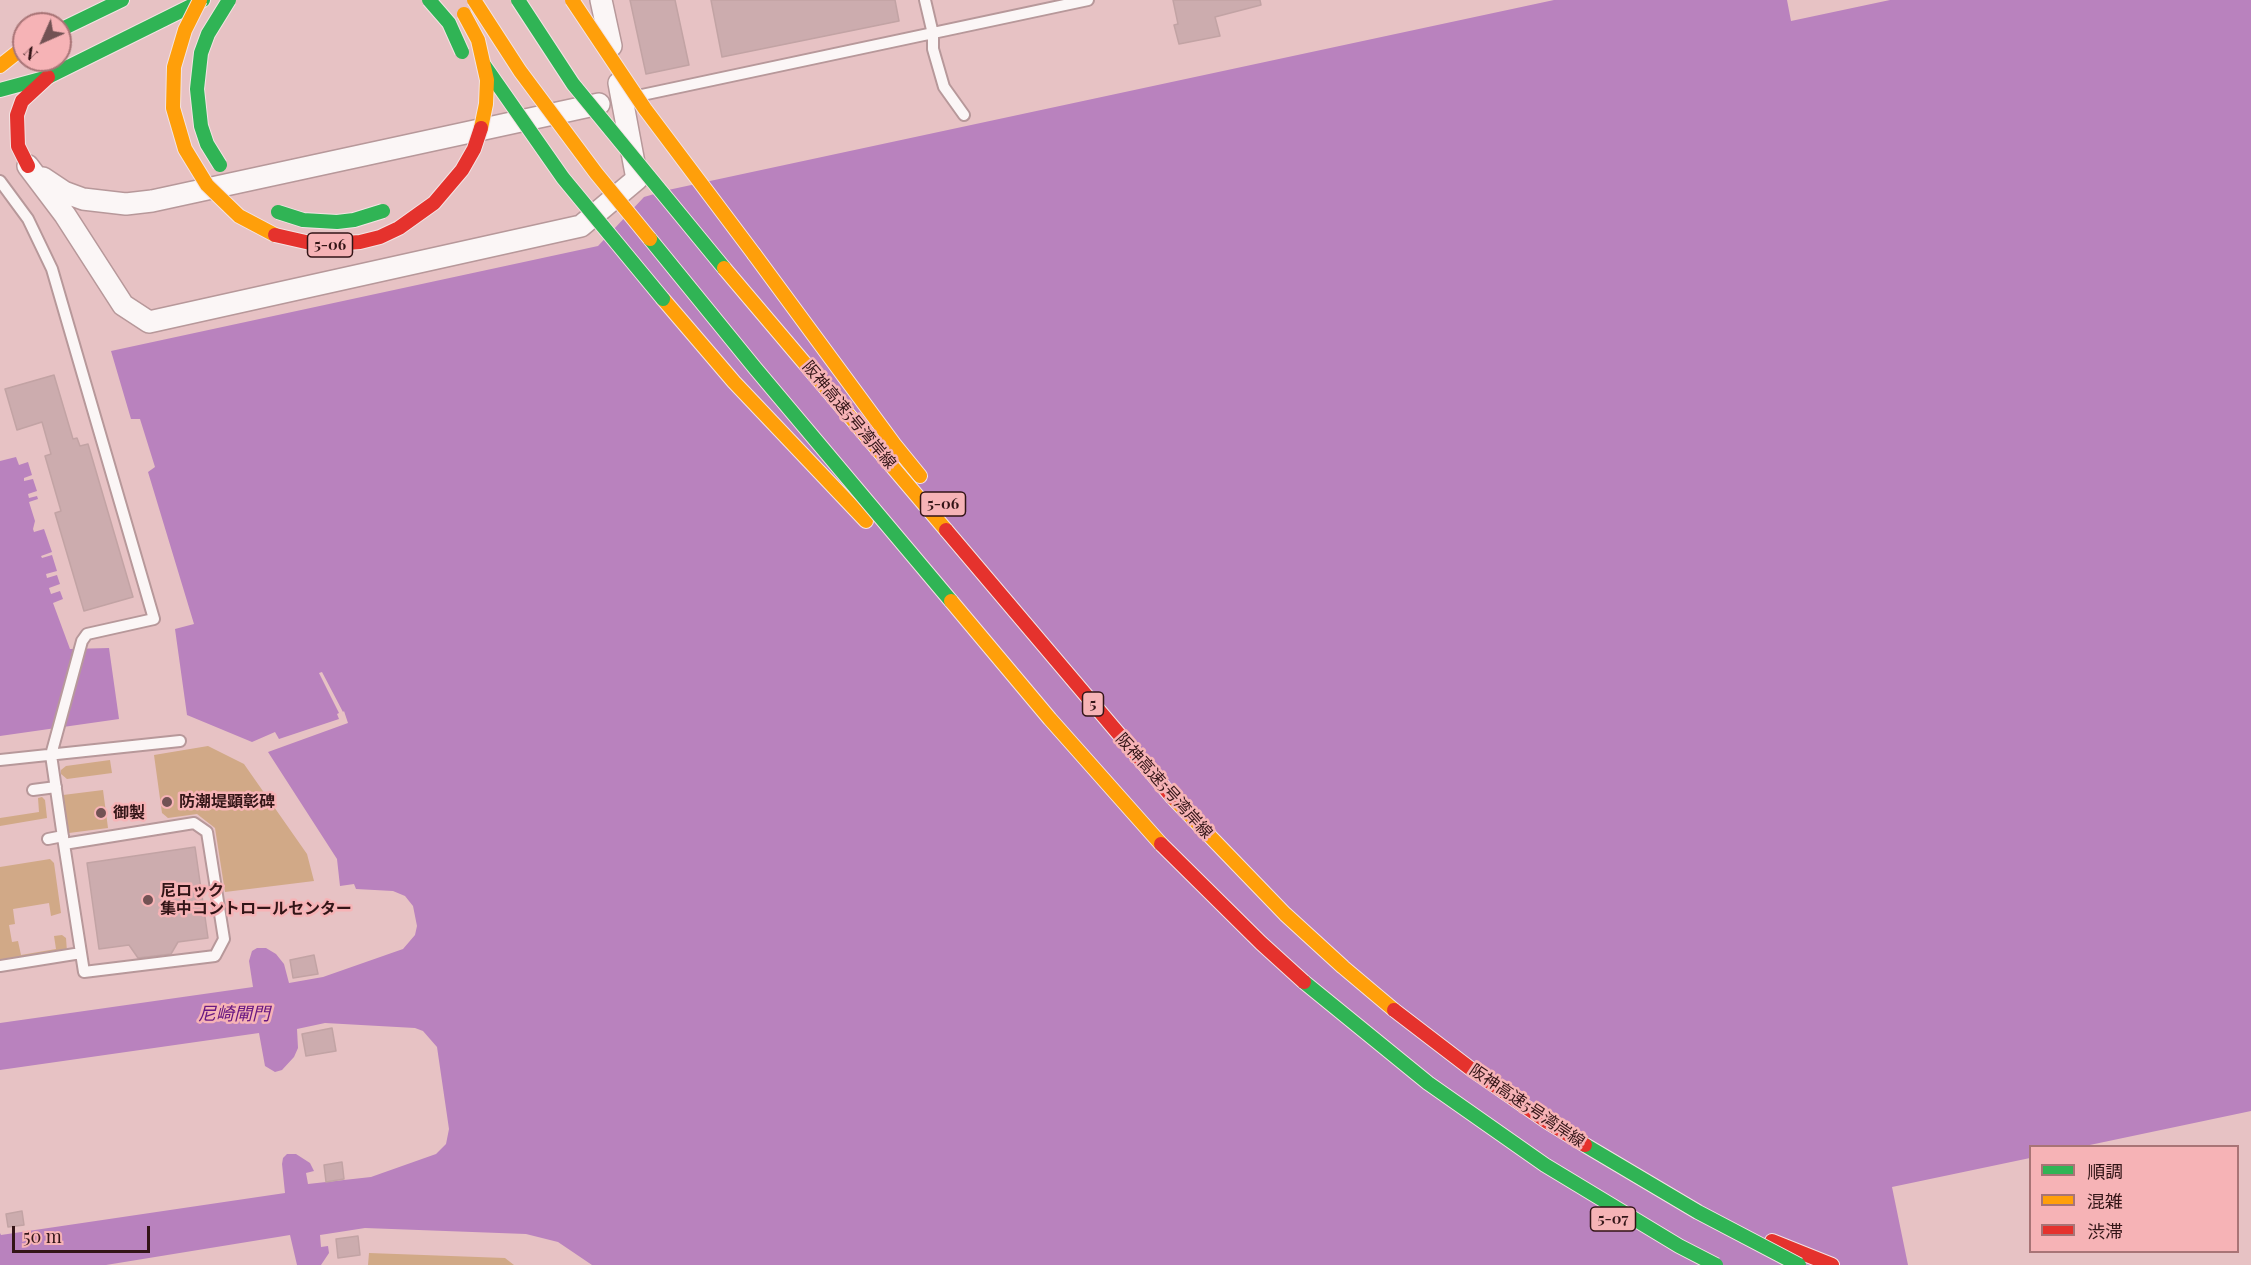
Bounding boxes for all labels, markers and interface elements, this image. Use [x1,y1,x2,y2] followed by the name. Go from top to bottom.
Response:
[12,12,72,72] north arrow
[19,42,42,65] text: N
[308,233,352,257] road number: 5-06
[798,357,900,473] street label: 阪神高速5号湾岸線
[920,492,966,516] road number: 5-06
[1082,692,1104,716] road number: 5
[1112,730,1216,842] street label: 阪神高速5号湾岸線
[179,792,275,812] place label: 防潮堤顕彰碑
[160,795,174,809] marker: 防潮堤顕彰碑
[113,803,145,823] place label: 御製
[94,806,108,820] marker: 御製
[160,881,352,919] place label: 尼ロック 集中コントロールセンター
[141,893,155,907] marker: 尼ロック 集中コントロールセンター
[198,1003,270,1025] water label: 尼崎閘門
[1466,1060,1588,1152] street label: 阪神高速5号湾岸線
[2029,1145,2239,1253] legend
[2087,1159,2123,1183] text: 順調
[2087,1189,2123,1213] text: 混雑
[1590,1207,1636,1231] road number: 5-07
[15,1214,153,1252] scale bar
[2087,1219,2123,1243] text: 渋滞
[23,1224,62,1248] text: 50 m

